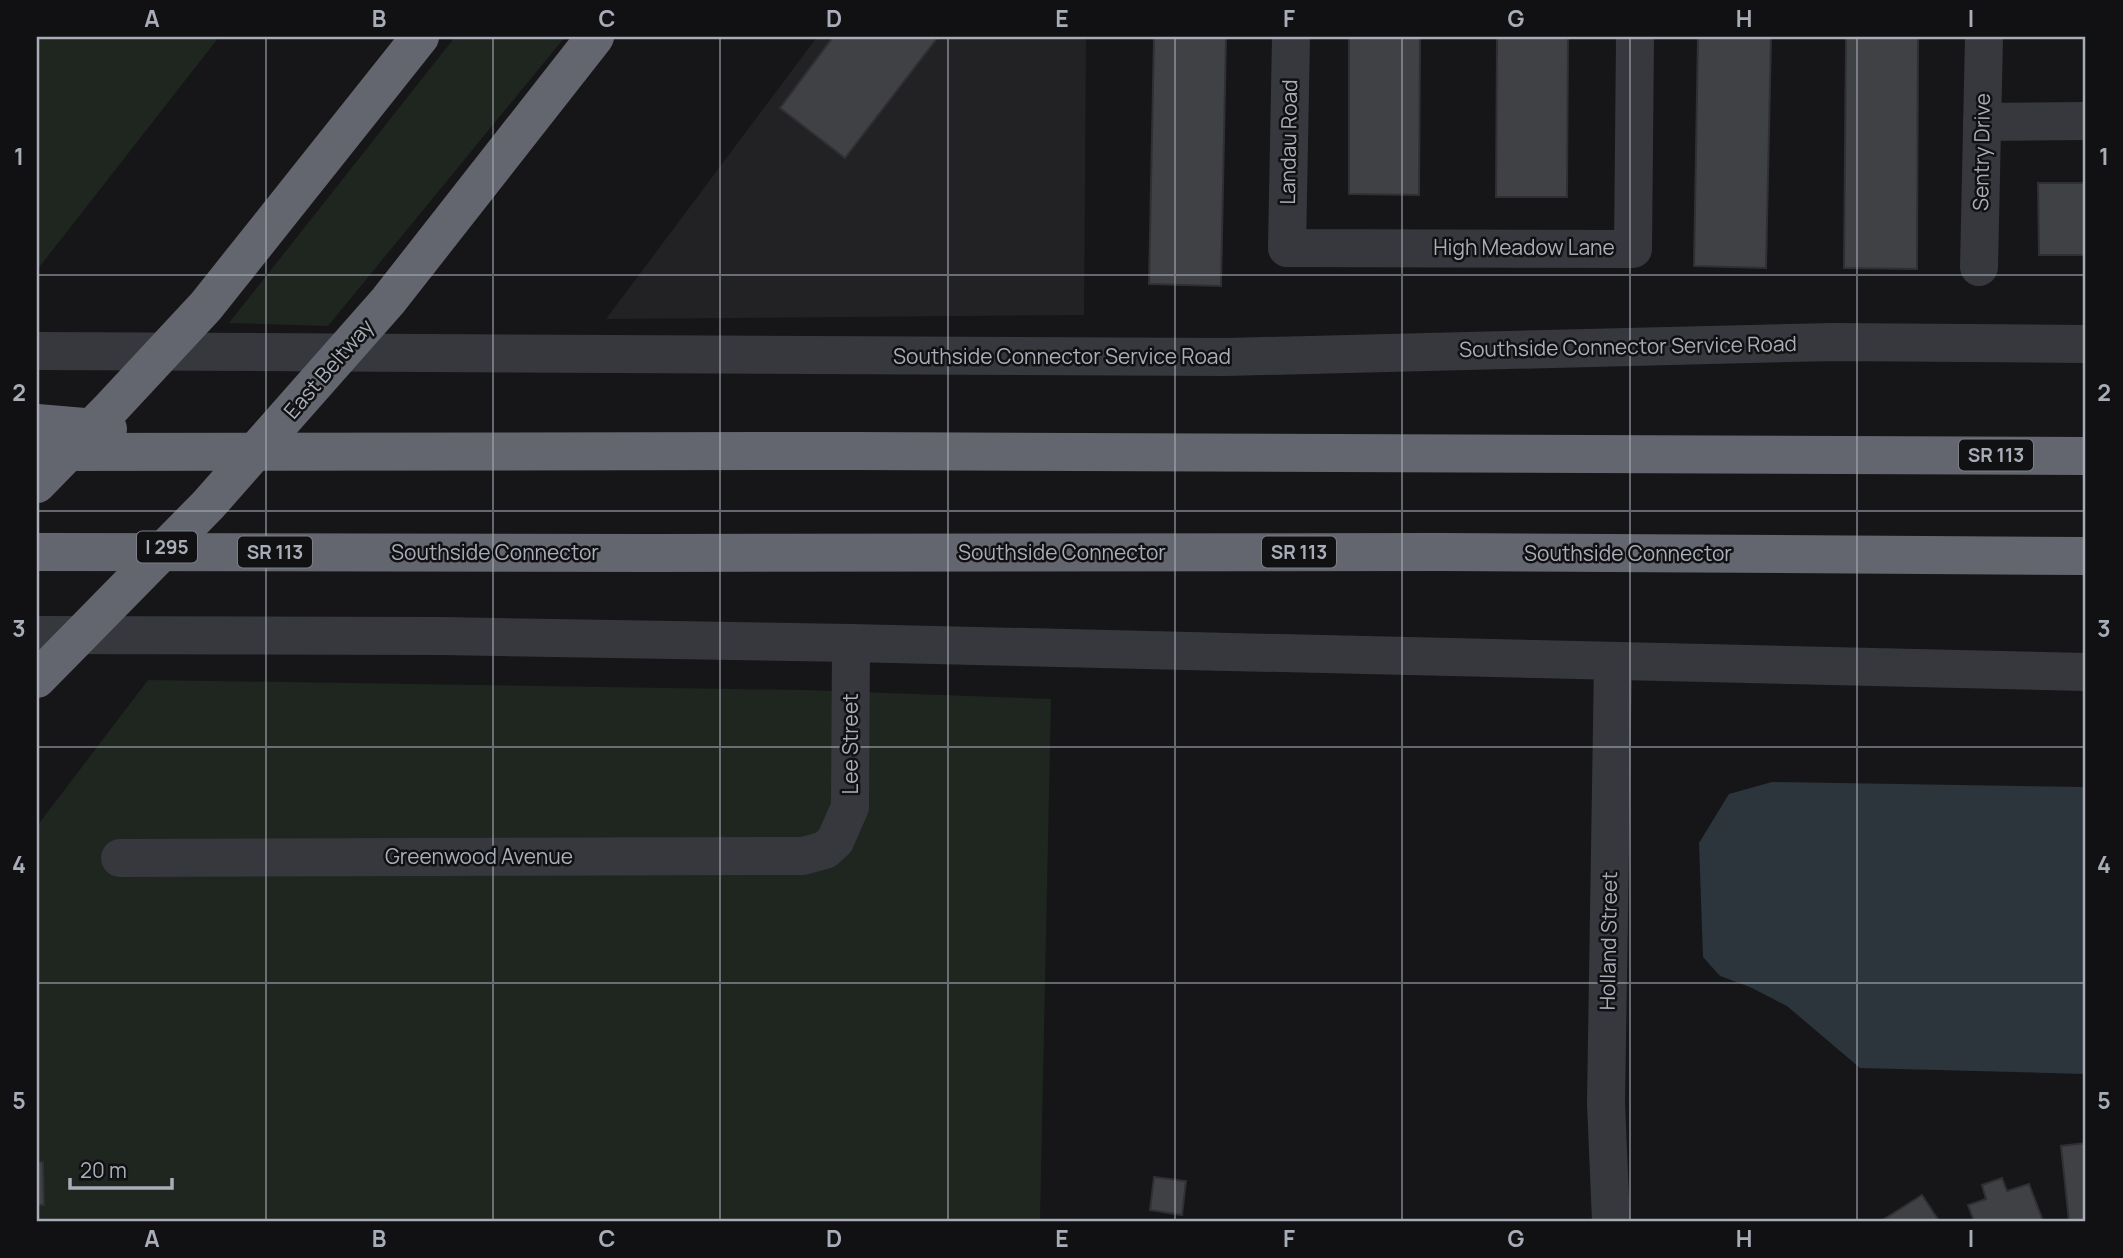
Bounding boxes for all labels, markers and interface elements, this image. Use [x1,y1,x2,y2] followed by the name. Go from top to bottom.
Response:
[144,2,160,34] text: A
[372,2,386,34] text: B
[599,2,616,34] text: C
[826,2,842,34] text: D
[1055,2,1069,34] text: E
[1283,2,1295,34] text: F
[1508,2,1525,34] text: G
[1736,2,1752,34] text: H
[1968,2,1974,34] text: I
[1273,79,1303,205] street label: Landau Road
[1966,93,1996,211] street label: Sentry Drive
[14,140,24,172] text: 1
[2099,140,2109,172] text: 1
[1433,233,1615,261] street label: High Meadow Lane
[277,313,379,424] street label: East Beltway
[1459,329,1797,363] street label: Southside Connector Service Road
[893,342,1231,370] street label: Southside Connector Service Road
[12,376,26,408] text: 2
[2097,376,2111,408] text: 2
[1959,440,2033,470] road number: SR 113
[137,532,197,562] road number: I 295
[238,537,312,568] road number: SR 113
[1262,537,1336,568] road number: SR 113
[391,538,599,566] street label: Southside Connector
[958,538,1166,566] street label: Southside Connector
[1524,539,1732,567] street label: Southside Connector
[12,612,26,644] text: 3
[2097,612,2111,644] text: 3
[836,693,864,795] street label: Lee Street
[385,842,573,870] street label: Greenwood Avenue
[12,848,26,880] text: 4
[2097,848,2111,880] text: 4
[1593,871,1623,1011] street label: Holland Street
[12,1084,26,1116] text: 5
[2097,1084,2111,1116] text: 5
[70,1146,172,1190] scale bar
[80,1156,127,1184] text: 20 m
[144,1222,160,1254] text: A
[372,1222,386,1254] text: B
[599,1222,616,1254] text: C
[826,1222,842,1254] text: D
[1055,1222,1069,1254] text: E
[1283,1222,1295,1254] text: F
[1508,1222,1525,1254] text: G
[1736,1222,1752,1254] text: H
[1968,1222,1974,1254] text: I

